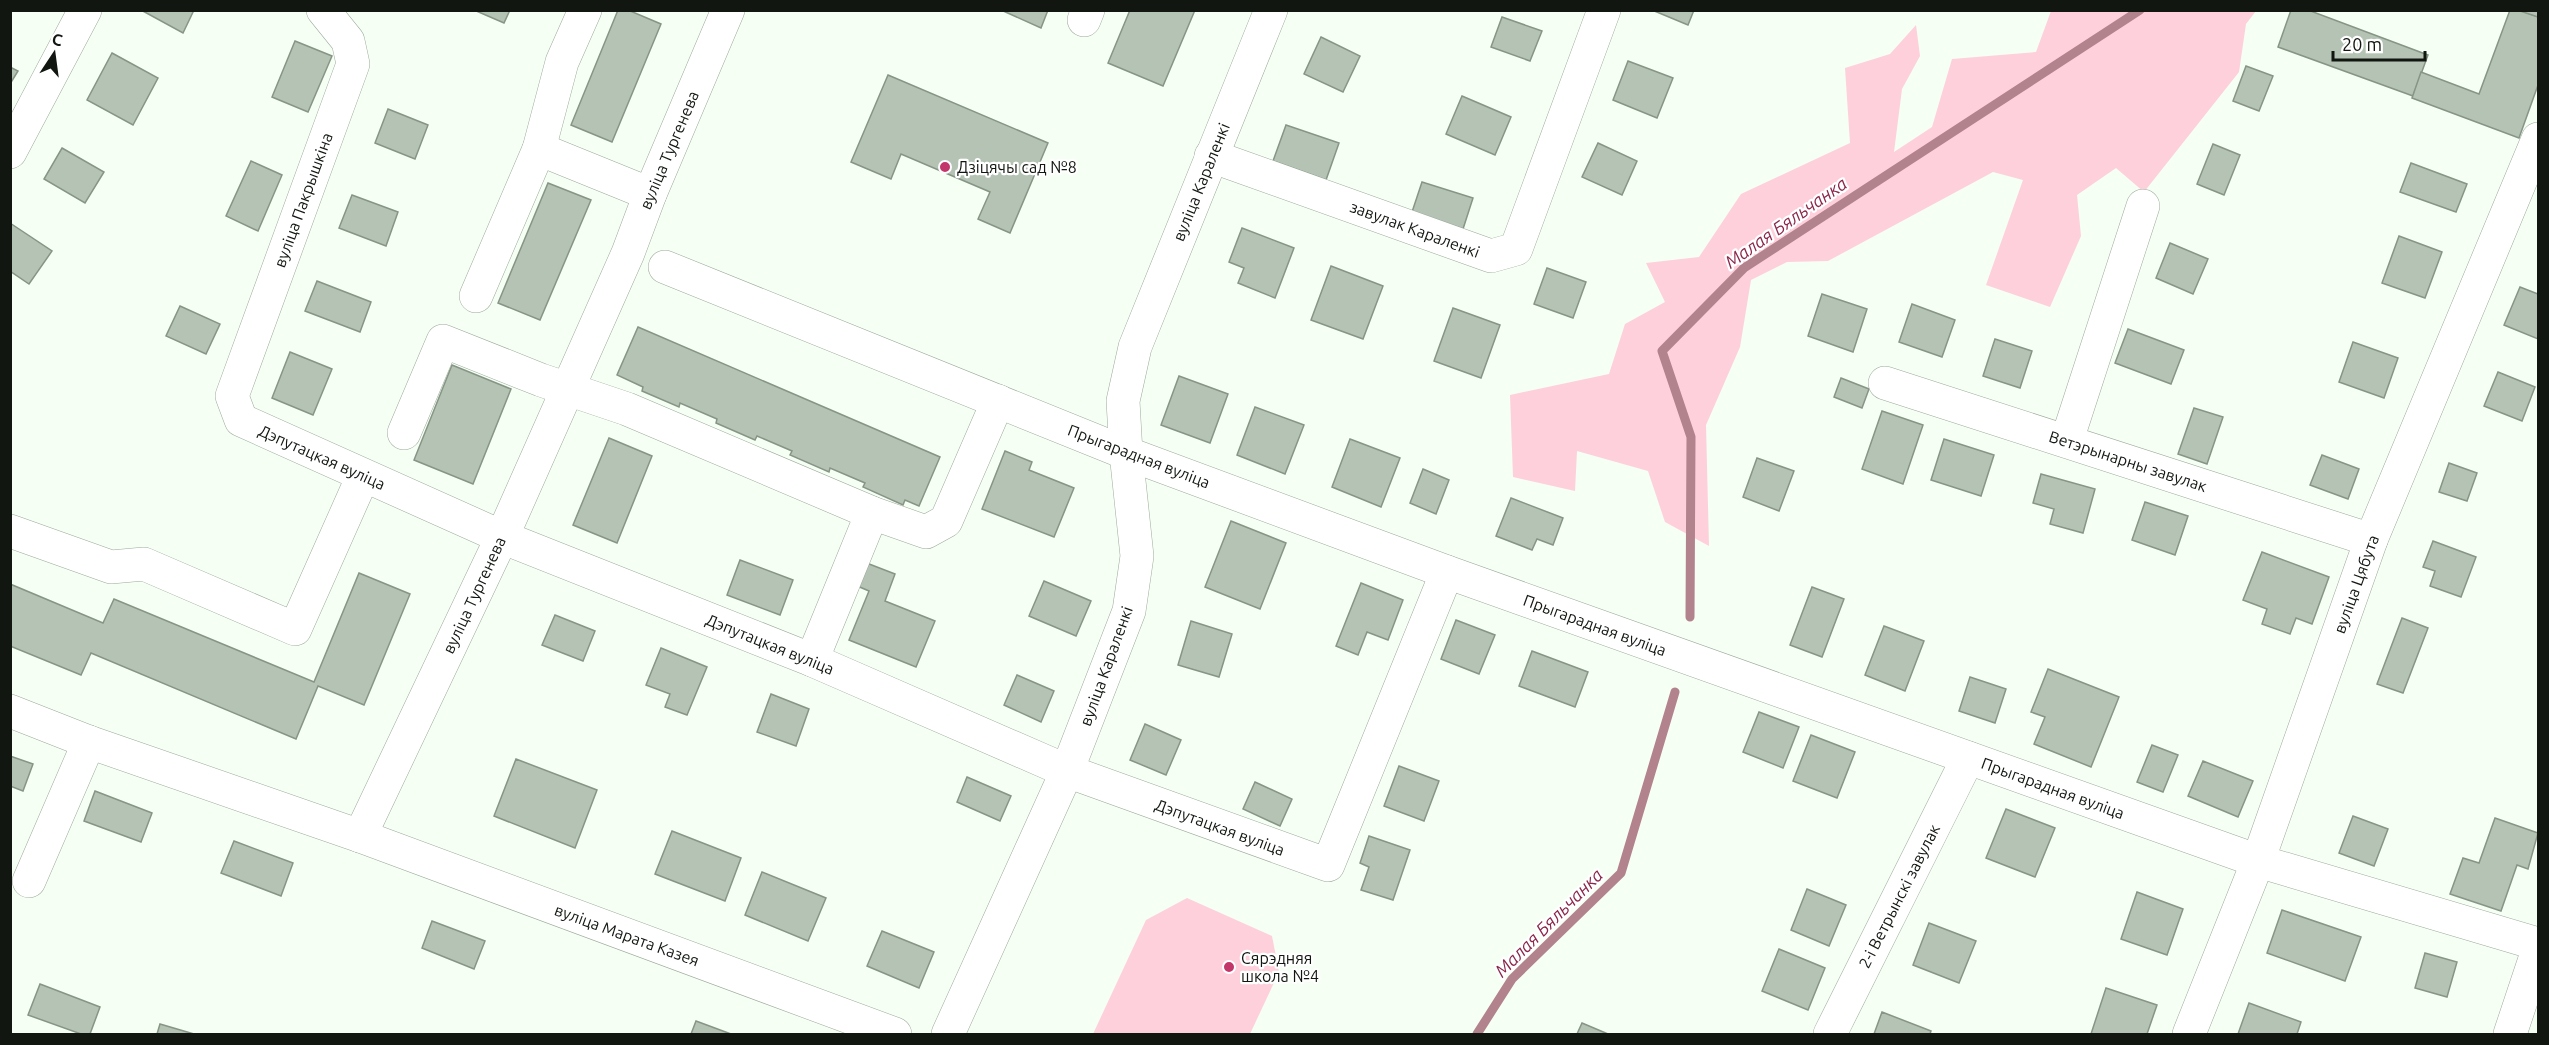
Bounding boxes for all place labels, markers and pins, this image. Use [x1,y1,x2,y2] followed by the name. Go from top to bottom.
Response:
[957,158,1077,176] place label: Дзіцячы сад №8
[938,160,952,174] marker: Дзіцячы сад №8
[1241,949,1319,985] place label: Сярэдняя школа №4
[1222,960,1236,974] marker: Сярэдняя школа №4

